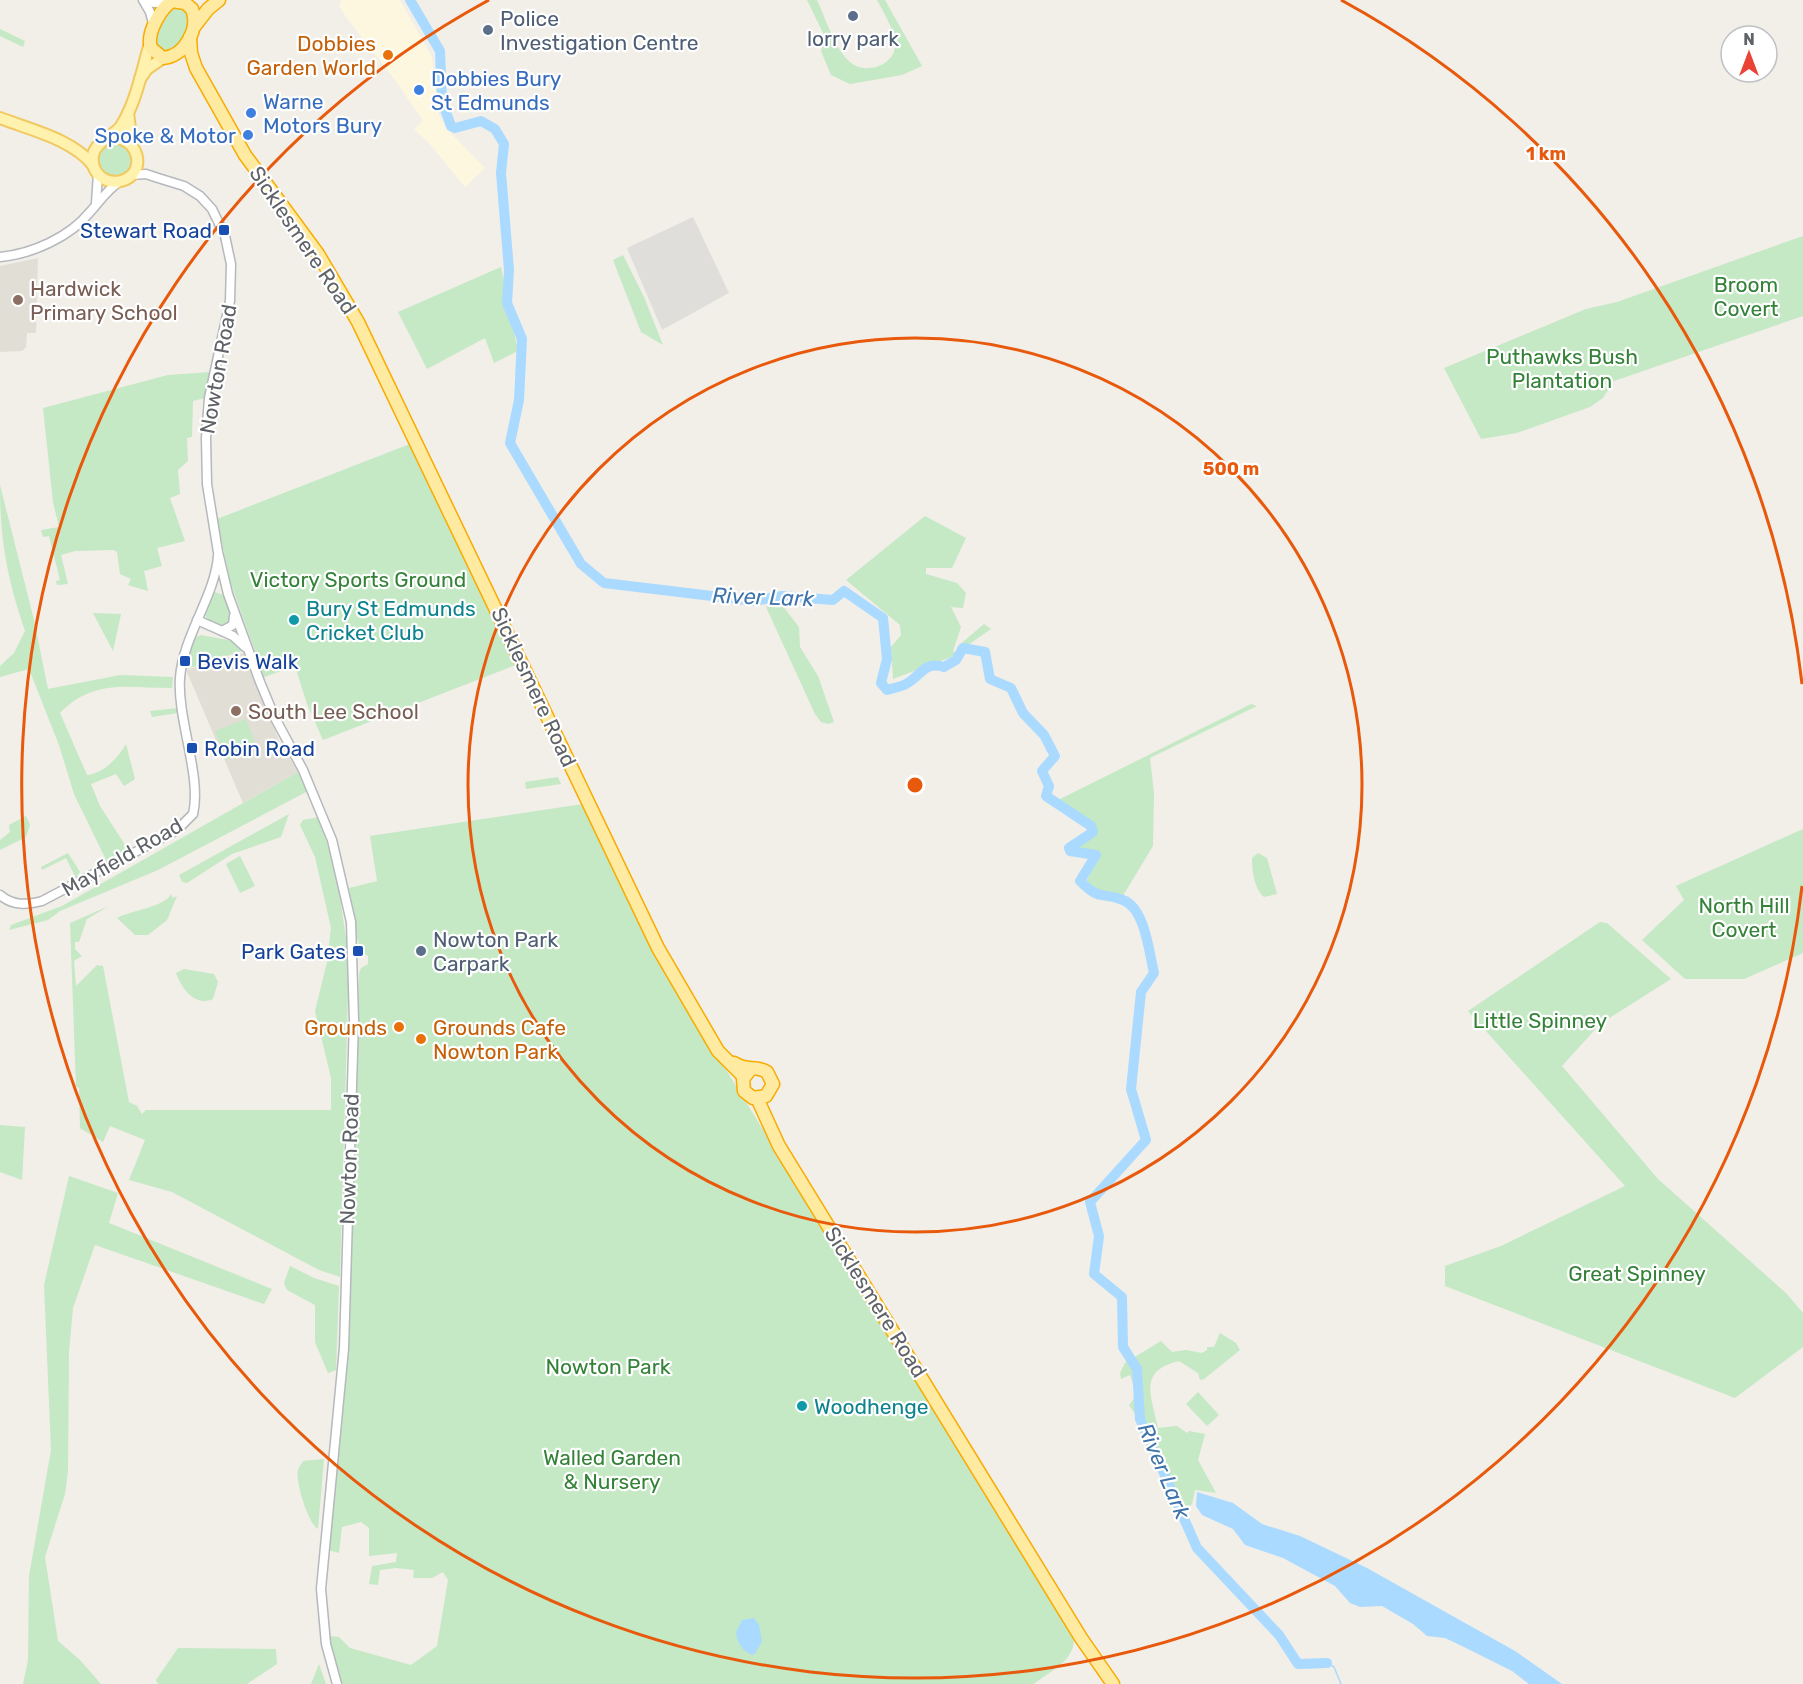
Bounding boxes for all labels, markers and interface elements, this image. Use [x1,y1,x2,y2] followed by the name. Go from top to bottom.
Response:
[500,6,698,55] place label: Police Investigation Centre
[846,9,860,23] marker: lorry park
[481,23,495,37] marker: Police Investigation Centre
[1719,24,1779,84] north arrow
[807,26,899,51] place label: lorry park
[1743,30,1755,49] text: N
[247,31,376,80] place label: Dobbies Garden World
[381,48,395,62] marker: Dobbies Garden World
[431,66,562,115] place label: Dobbies Bury St Edmunds
[412,83,426,97] marker: Dobbies Bury St Edmunds
[263,89,382,138] place label: Warne Motors Bury
[244,106,258,120] marker: Warne Motors Bury
[95,123,236,148] place label: Spoke & Motor
[241,128,255,142] marker: Spoke & Motor
[1526,143,1566,165] text: 1 km
[244,161,362,319] street label: Sicklesmere Road
[80,218,212,243] place label: Stewart Road
[217,223,231,237] marker: Stewart Road
[1714,272,1778,321] park label: Broom Covert
[30,276,178,325] place label: Hardwick Primary School
[11,293,25,307] marker: Hardwick Primary School
[194,302,242,436] street label: Nowton Road
[1486,344,1638,393] park label: Puthawks Bush Plantation
[1203,458,1259,480] text: 500 m
[250,567,466,592] park label: Victory Sports Ground
[712,582,815,612] water label: River Lark
[306,596,476,645] place label: Bury St Edmunds Cricket Club
[486,603,582,771] street label: Sicklesmere Road
[287,613,301,627] marker: Bury St Edmunds Cricket Club
[197,649,299,674] place label: Bevis Walk
[178,654,192,668] marker: Bevis Walk
[248,699,419,724] place label: South Lee School
[229,704,243,718] marker: South Lee School
[204,736,315,761] place label: Robin Road
[185,741,199,755] marker: Robin Road
[905,775,925,795] centre of rings
[57,812,187,902] street label: Mayfield Road
[1698,893,1790,942] park label: North Hill Covert
[433,927,558,976] place label: Nowton Park Carpark
[241,939,346,964] place label: Park Gates
[351,944,365,958] marker: Park Gates
[414,944,428,958] marker: Nowton Park Carpark
[1473,1008,1608,1033] park label: Little Spinney
[304,1015,387,1040] place label: Grounds
[433,1015,566,1064] place label: Grounds Cafe Nowton Park
[392,1020,406,1034] marker: Grounds
[414,1032,428,1046] marker: Grounds Cafe Nowton Park
[334,1093,364,1225] street label: Nowton Road
[820,1222,932,1382] street label: Sicklesmere Road
[1568,1261,1706,1286] park label: Great Spinney
[545,1354,671,1379] park label: Nowton Park
[814,1394,929,1419] place label: Woodhenge
[795,1399,809,1413] marker: Woodhenge
[1132,1419,1197,1524] water label: River Lark
[543,1445,681,1494] park label: Walled Garden & Nursery

